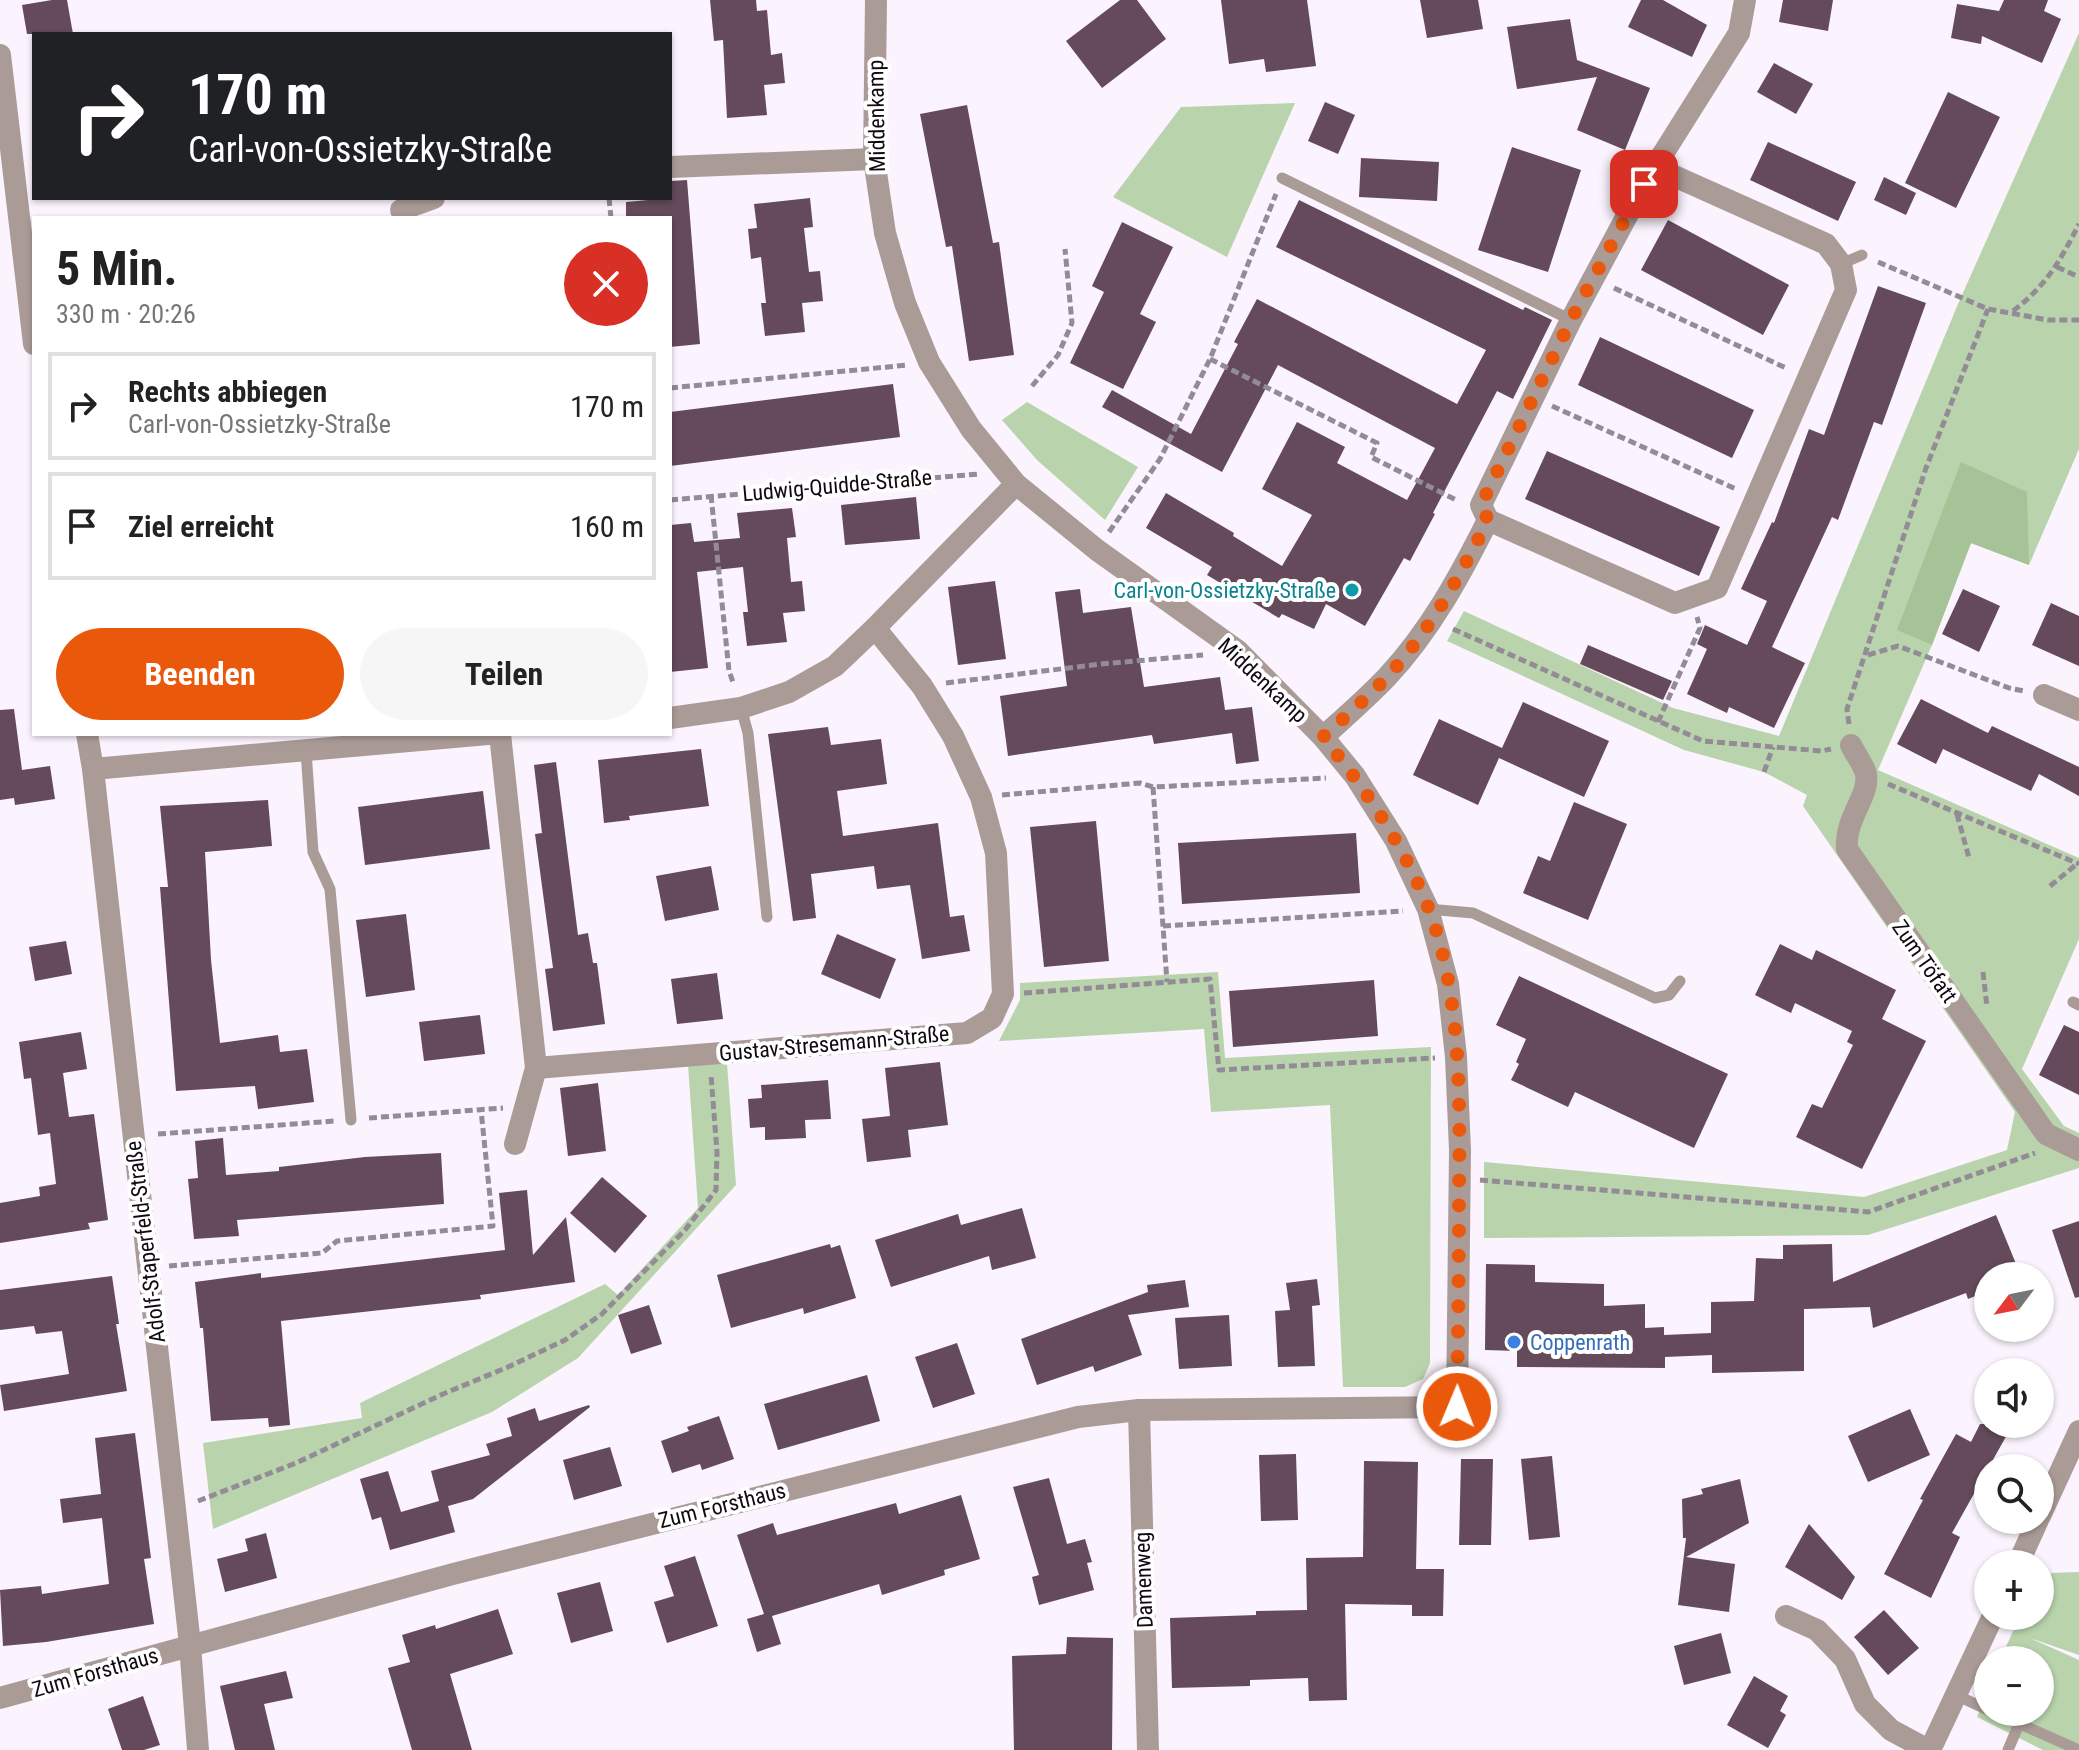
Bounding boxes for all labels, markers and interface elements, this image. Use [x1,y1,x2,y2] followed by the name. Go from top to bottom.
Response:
[863,60,890,172] street label: Middenkamp
[188,62,327,128] text: 170 m
[56,64,160,168] icon: right
[188,129,552,171] text: Carl-von-Ossietzky-Straße
[1610,150,1678,218] pin
[1622,162,1666,206] icon: arrive
[56,240,177,297] text: 5 Min.
[564,242,648,326] button: close
[56,299,196,329] text: 330 m · 20:26
[128,374,327,409] text: Rechts abbiegen
[60,384,104,428] icon: right
[570,389,644,424] text: 170 m
[128,409,391,439] text: Carl-von-Ossietzky-Straße
[741,465,933,506] street label: Ludwig-Quidde-Straße
[60,504,104,548] icon: arrive
[128,509,274,544] text: Ziel erreicht
[570,509,644,544] text: 160 m
[1113,578,1336,603] place label: Carl-von-Ossietzky-Straße
[1343,581,1361,599] marker: Carl-von-Ossietzky-Straße
[56,628,344,720] button: Beenden
[360,628,648,720] button: Teilen
[1213,633,1312,728] street label: Middenkamp
[1887,915,1962,1007] street label: Zum Töfatt
[718,1021,950,1066] street label: Gustav-Stresemann-Straße
[121,1139,170,1344] street label: Adolf-Staperfeld-Straße
[1974,1262,2054,1342] north arrow
[1974,1262,2054,1726] map controls
[1530,1330,1630,1355] place label: Coppenrath
[1505,1333,1523,1351] marker: Coppenrath
[1974,1358,2054,1438] button: sound
[1415,1365,1499,1449] position arrow
[1974,1454,2054,1534] button: search
[656,1478,788,1533] street label: Zum Forsthaus
[1129,1532,1158,1628] street label: Damenweg
[1974,1550,2054,1630] button: +
[29,1643,161,1702] street label: Zum Forsthaus
[1974,1646,2054,1726] button: −

